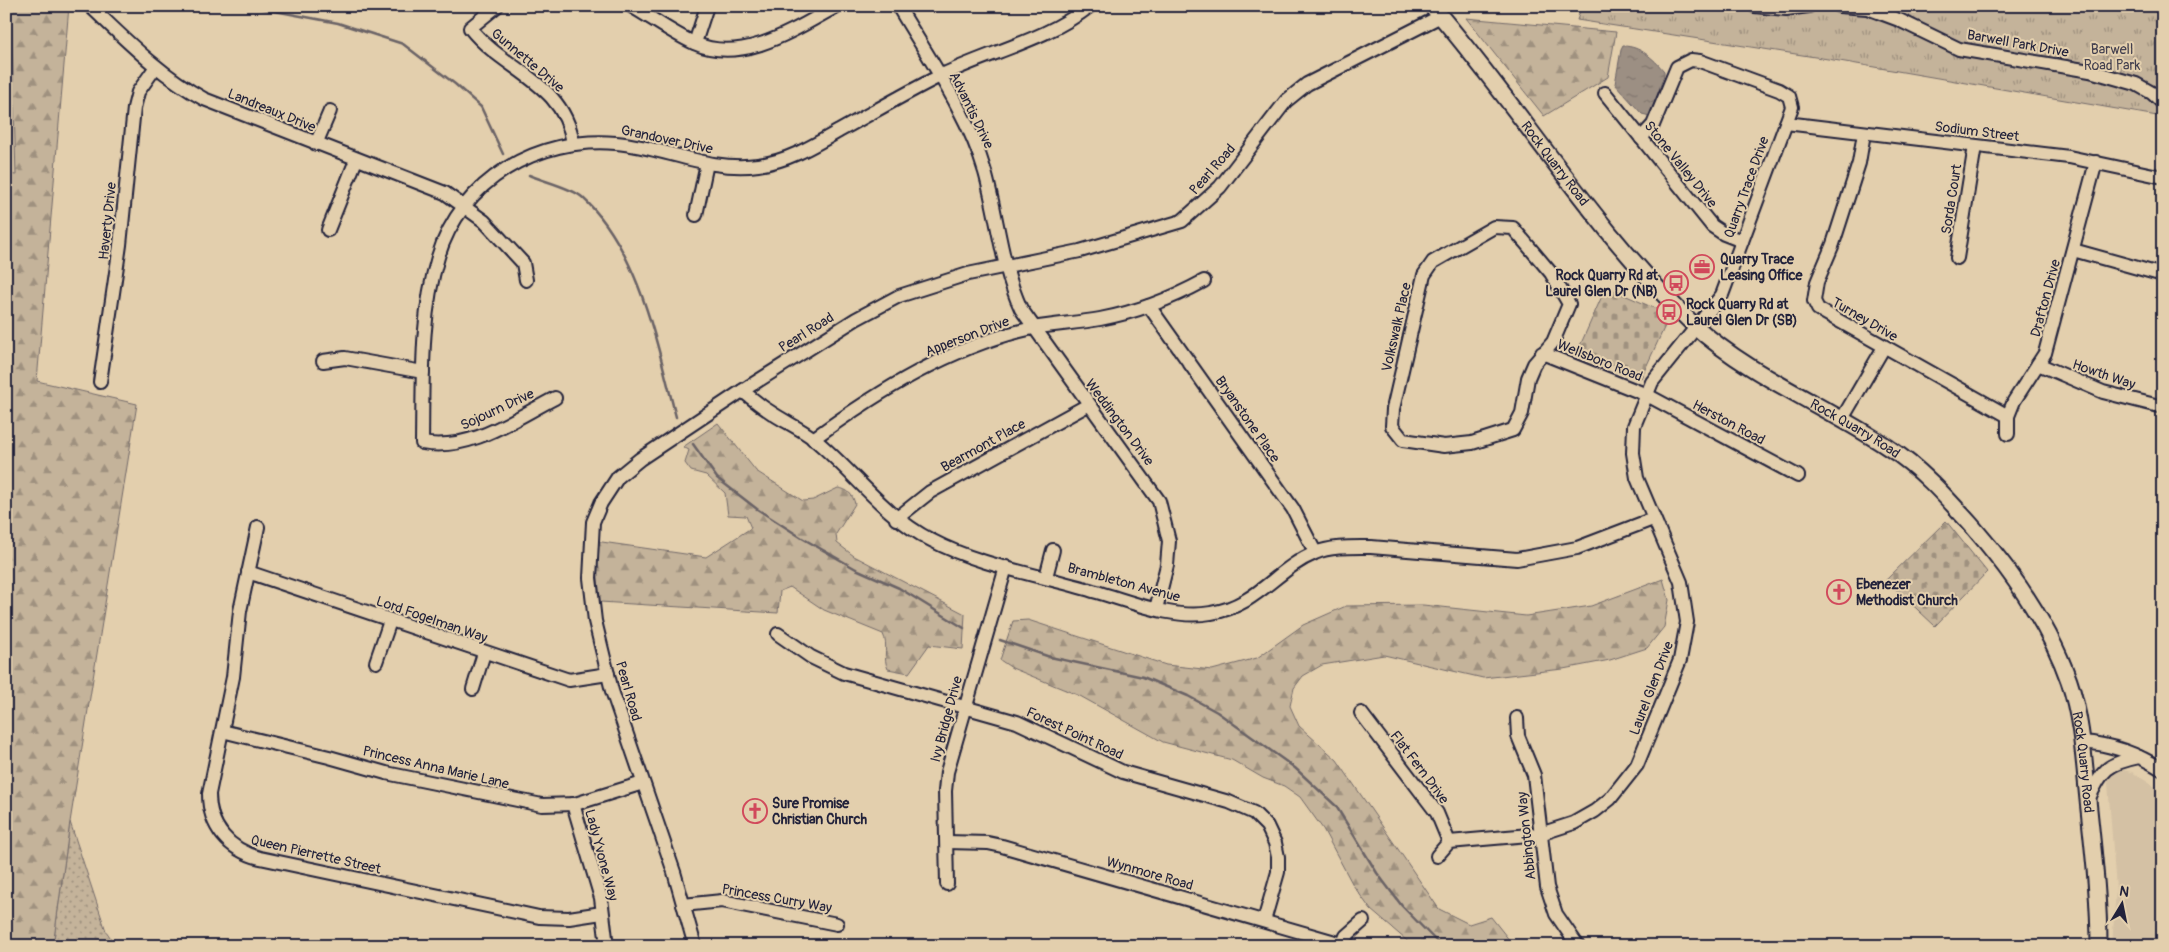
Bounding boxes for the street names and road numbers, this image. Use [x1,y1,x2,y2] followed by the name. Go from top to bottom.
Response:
[488,25,568,96] street label: Gunnette Drive
[1966,26,2070,61] street label: Barwell Park Drive
[946,69,998,152] street label: Advantis Drive
[225,85,318,136] street label: Landreaux Drive
[1517,118,1593,210] street label: Rock Quarry Road
[1641,118,1721,211] street label: Stone Valley Drive
[1934,118,2021,145] street label: Sodium Street
[619,121,714,158] street label: Grandover Drive
[1720,134,1773,240] street label: Quarry Trace Drive
[1186,140,1239,198] street label: Pearl Road
[1938,163,1965,235] street label: Sorda Court
[95,181,120,261] street label: Haverty Drive
[2027,257,2064,339] street label: Drafton Drive
[1378,281,1415,373] street label: Volkswalk Place
[1829,294,1901,345] street label: Turney Drive
[776,309,837,356] street label: Pearl Road
[923,313,1012,360] street label: Apperson Drive
[1555,336,1645,385] street label: Wellsboro Road
[2070,356,2138,393] street label: Howth Way
[1212,373,1284,466] street label: Bryanstone Place
[1082,376,1158,469] street label: Weddington Drive
[458,385,537,434] street label: Sojourn Drive
[1807,395,1903,462] street label: Rock Quarry Road
[1690,396,1768,449] street label: Herston Road
[938,415,1029,476] street label: Bearmont Place
[1066,559,1182,606] street label: Brambleton Avenue
[374,592,490,646] street label: Lord Fogelman Way
[1626,639,1677,737] street label: Laurel Glen Drive
[612,659,645,723] street label: Pearl Road
[927,674,966,764] street label: Ivy Bridge Drive
[1024,704,1126,763] street label: Forest Point Road
[2068,710,2097,814] street label: Rock Quarry Road
[1387,727,1453,807] street label: Flat Fern Drive
[361,742,511,793] street label: Princess Anna Marie Lane
[1513,791,1540,881] street label: Abbington Way
[581,807,622,903] street label: Lady Yvone Way
[249,831,383,878] street label: Queen Pierrette Street
[1105,853,1195,894] street label: Wynmore Road
[721,880,833,917] street label: Princess Curry Way

